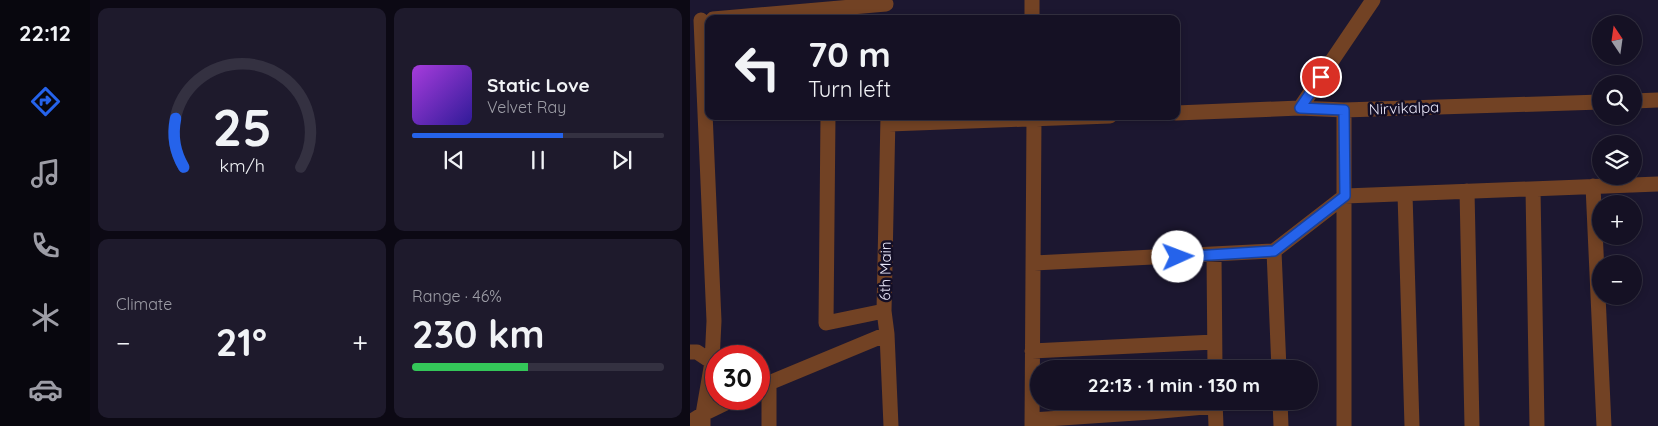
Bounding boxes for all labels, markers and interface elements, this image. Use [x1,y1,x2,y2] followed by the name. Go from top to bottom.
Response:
[1592,15,1642,65] north arrow
[1592,15,1642,305] map controls
[19,19,71,47] text: 22:12
[808,32,891,76] text: 70 m
[725,35,790,100] icon: left
[1300,56,1342,98] pin
[1307,63,1335,91] icon: arrive
[487,73,590,97] text: Static Love
[808,75,891,103] text: Turn left
[1592,75,1642,125] button: search
[28,84,63,119] icon: directions
[212,94,272,159] text: 25
[487,97,566,117] text: Velvet Ray
[1368,97,1440,119] street label: Nirvikalpa
[1592,135,1642,185] button: layers
[440,146,468,174] icon: previous
[524,146,552,174] icon: pause
[608,146,636,174] icon: next
[219,154,265,176] text: km/h
[28,156,63,191] icon: music
[1592,195,1642,245] button: +
[28,228,63,263] icon: phone
[1151,230,1203,282] position arrow
[875,241,895,301] street label: 6th Main
[1592,255,1642,305] button: −
[412,286,502,306] text: Range · 46%
[116,294,172,314] text: Climate
[28,300,63,335] icon: climate
[412,310,545,358] text: 230 km
[216,318,267,366] text: 21°
[116,325,131,360] text: −
[352,325,368,360] text: +
[705,345,770,410] speed limit sign: 30
[28,372,63,407] icon: car
[1088,373,1260,397] text: 22:13 · 1 min · 130 m

